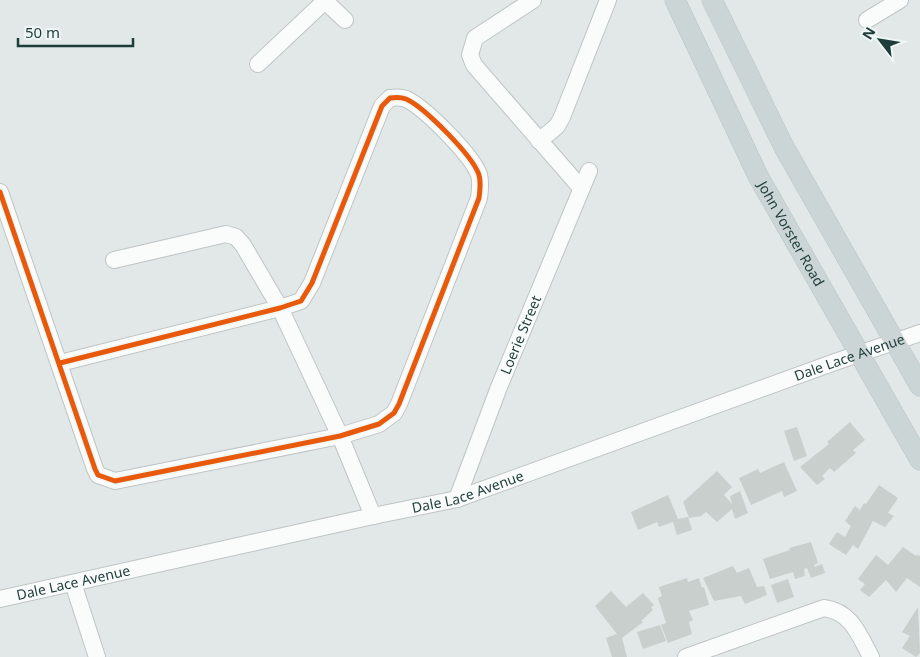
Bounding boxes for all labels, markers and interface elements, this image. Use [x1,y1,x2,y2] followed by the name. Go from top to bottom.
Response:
[18,15,132,47] scale bar
[855,15,905,65] north arrow
[25,22,60,42] text: 50 m
[857,23,880,43] text: N
[753,176,829,290] street label: John Vorster Road
[495,292,545,377] street label: Loerie Street
[791,329,907,385] street label: Dale Lace Avenue
[410,466,526,517] street label: Dale Lace Avenue
[14,560,132,604] street label: Dale Lace Avenue

